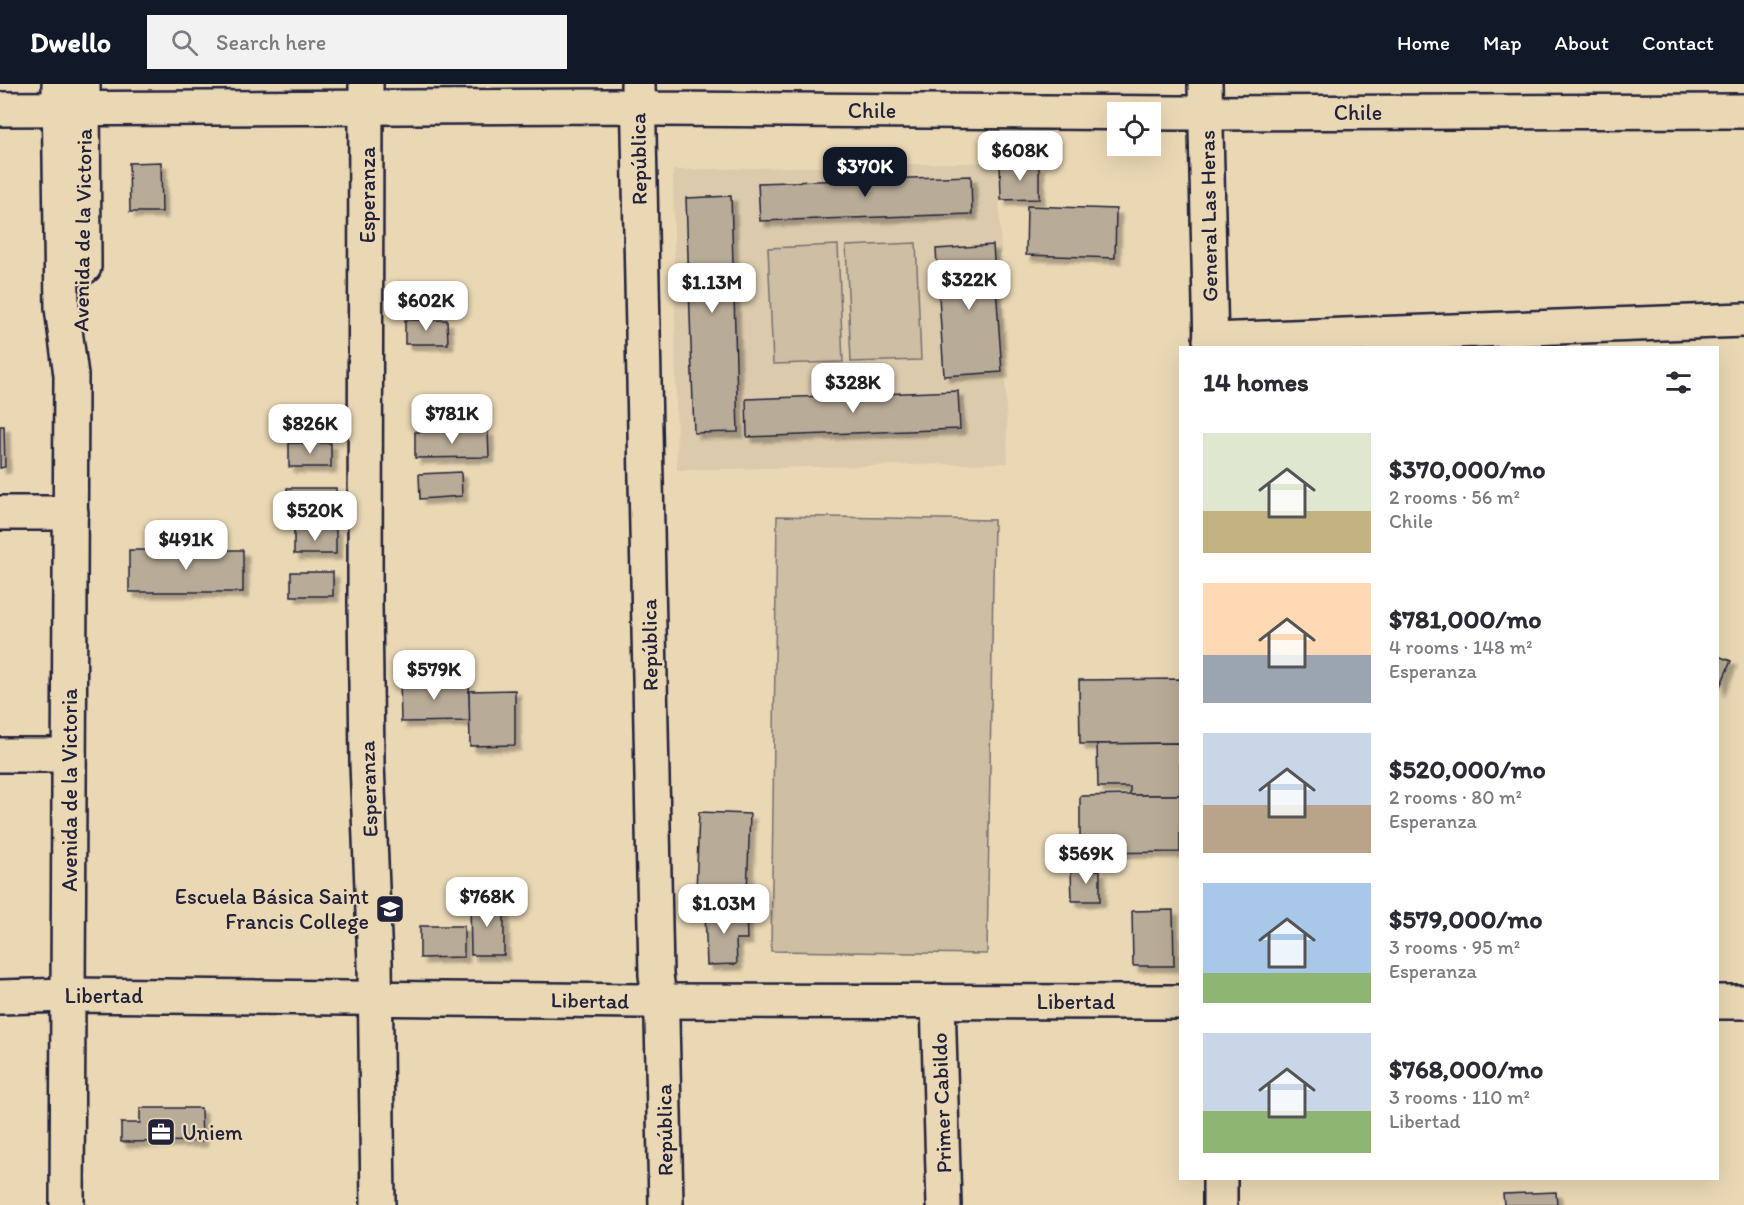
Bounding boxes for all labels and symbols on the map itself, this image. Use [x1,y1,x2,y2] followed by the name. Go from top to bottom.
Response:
[848,97,896,124] street label: Chile
[1334,99,1382,126] street label: Chile
[624,112,653,205] street label: República
[67,128,98,332] street label: Avenida de la Victoria
[1194,130,1223,302] street label: General Las Heras
[978,131,1062,182] pin: $608K
[354,146,381,243] street label: Esperanza
[823,147,907,198] pin: $370K
[927,260,1011,311] pin: $322K
[663,263,761,314] pin: $1.13M
[384,281,468,332] pin: $602K
[811,363,895,414] pin: $328K
[410,394,494,445] pin: $781K
[268,404,352,455] pin: $826K
[273,491,357,542] pin: $520K
[144,520,228,571] pin: $491K
[635,598,664,691] street label: República
[392,650,476,701] pin: $579K
[56,688,83,892] street label: Avenida de la Victoria
[353,740,384,838] street label: Esperanza
[1044,834,1128,885] pin: $569K
[445,877,529,928] pin: $768K
[175,883,369,935] place label: Escuela Básica Saint Francis College
[675,884,773,935] pin: $1.03M
[374,893,406,925] school or university icon: Escuela Básica Saint Francis College
[65,982,143,1009] street label: Libertad
[550,986,630,1015] street label: Libertad
[1037,988,1115,1015] street label: Libertad
[926,1032,957,1174] street label: Primer Cabildo
[650,1083,679,1176] street label: República
[145,1116,177,1148] office icon: Uniem
[182,1119,243,1146] place label: Uniem

